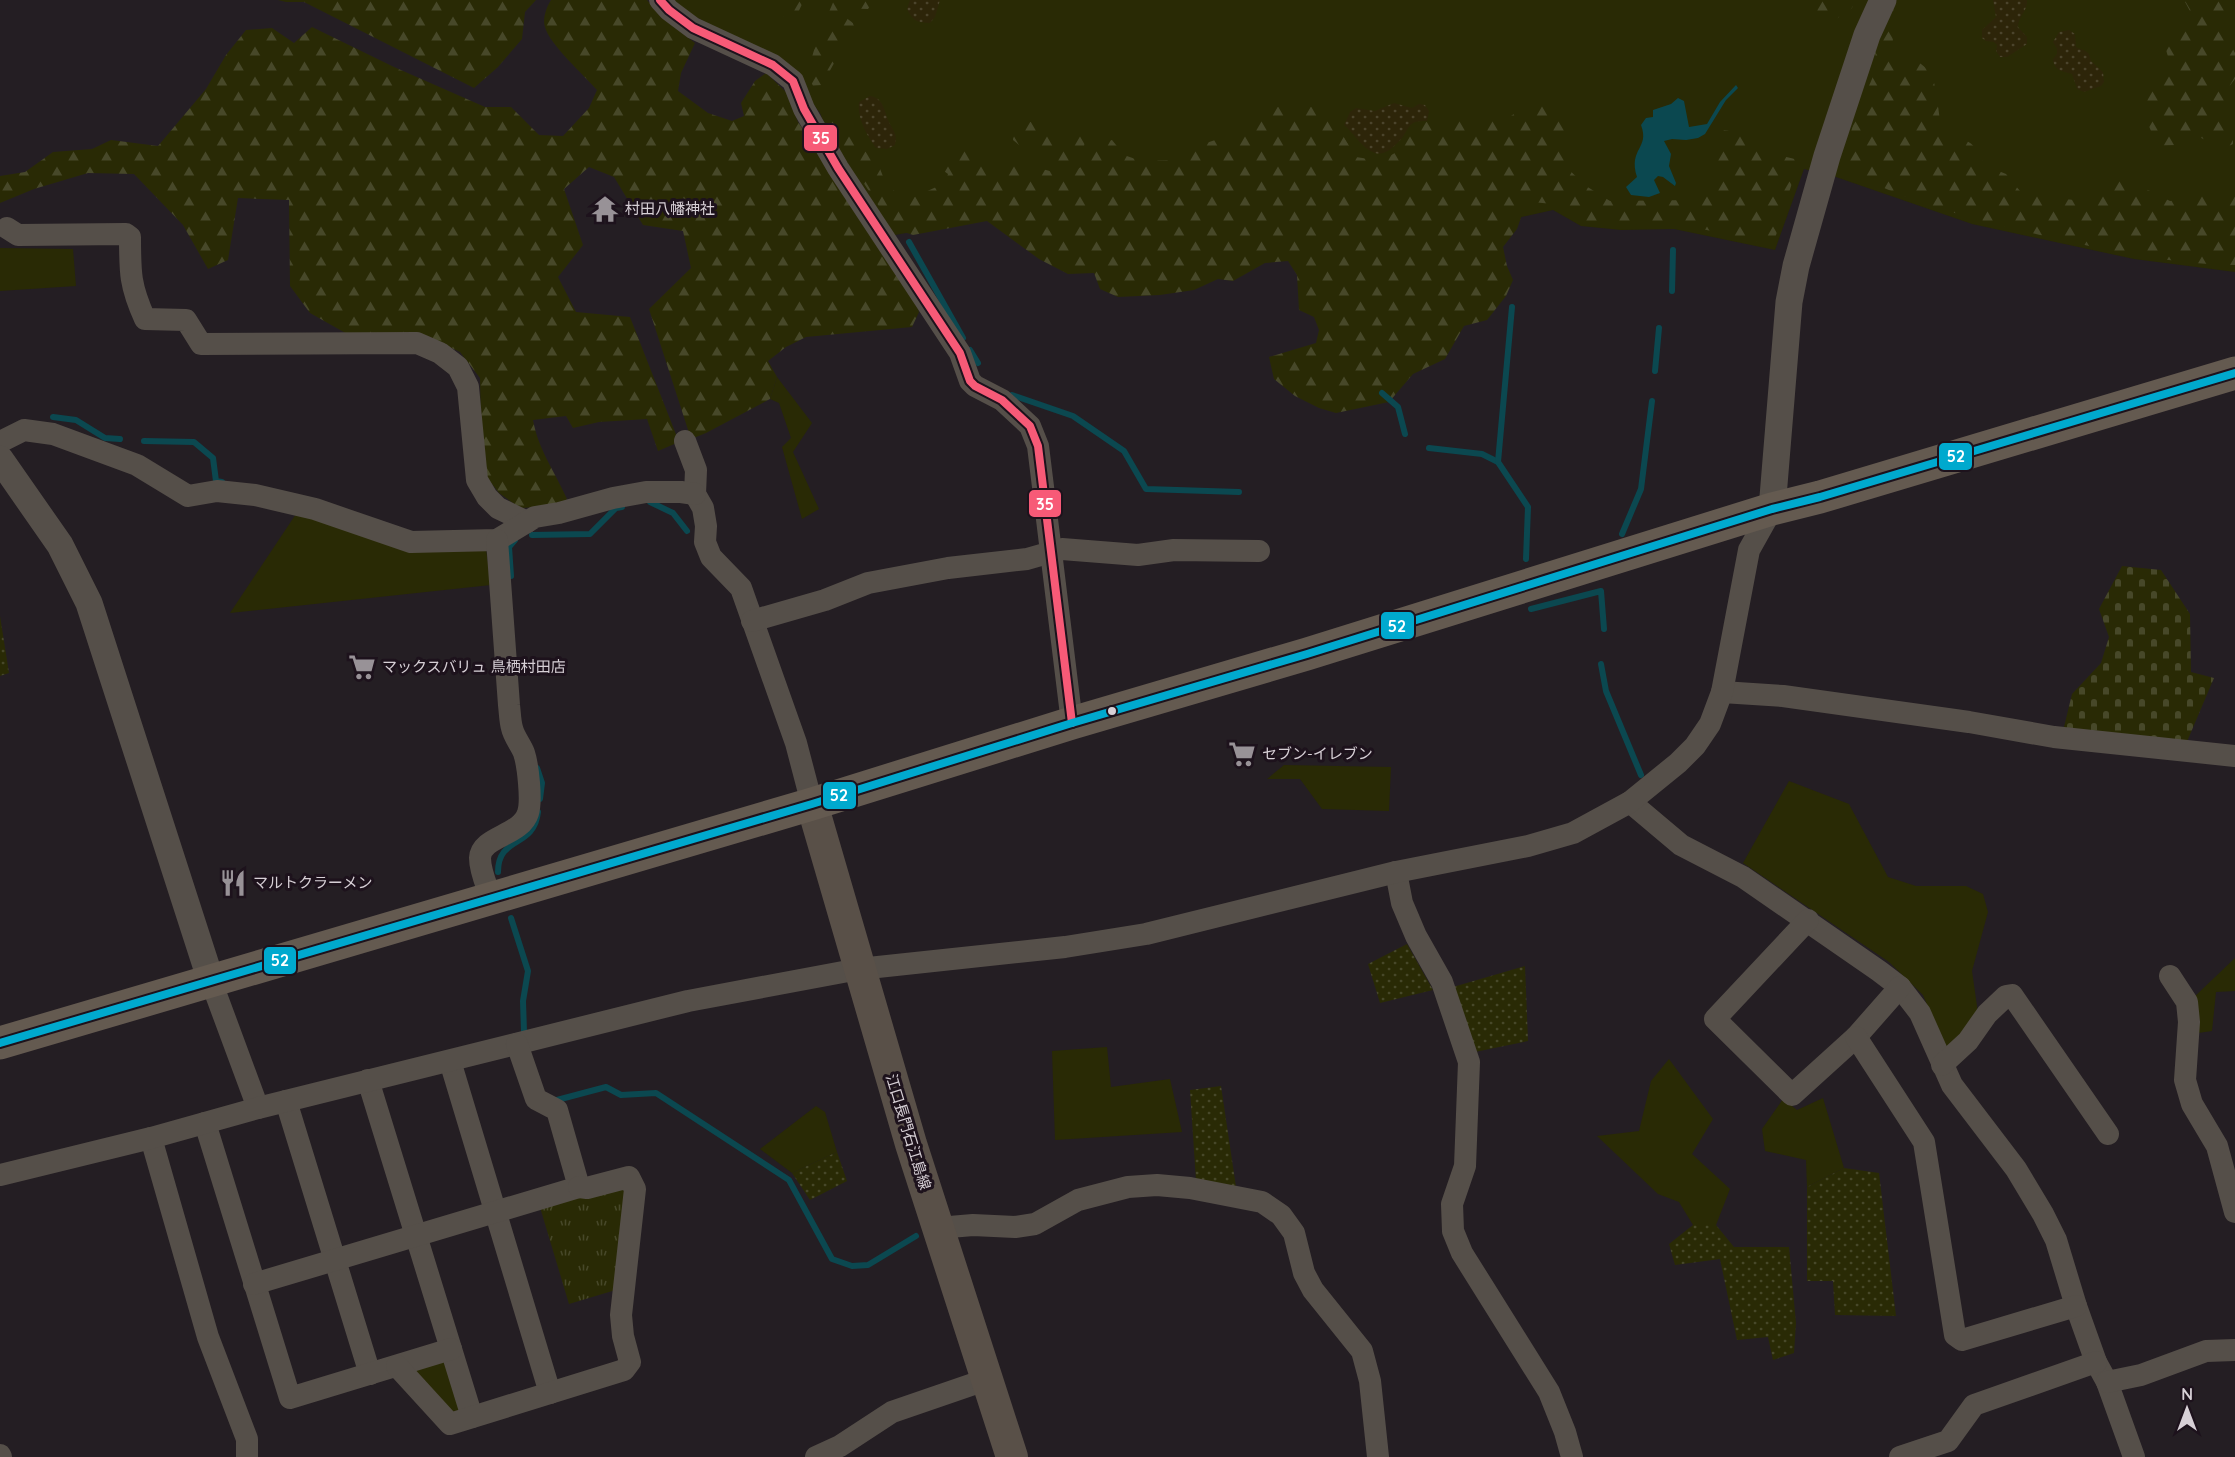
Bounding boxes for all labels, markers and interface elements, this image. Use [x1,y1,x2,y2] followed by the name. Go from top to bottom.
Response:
[803,124,838,152] line badge: 35
[812,128,830,148] text: 35
[590,194,620,224] temple icon: 村田八幡神社
[625,199,715,218] place label: 村田八幡神社
[1938,442,1973,471] line badge: 52
[1947,446,1965,466] text: 52
[1028,489,1062,518] line badge: 35
[1036,494,1054,514] text: 35
[1380,611,1415,640] line badge: 52
[1388,616,1406,636] text: 52
[347,652,377,682] supermarket icon: マックスバリュ 鳥栖村田店
[382,657,566,676] place label: マックスバリュ 鳥栖村田店
[1106,705,1118,717] unlabelled marker
[1227,739,1257,769] supermarket icon: セブン-イレブン
[1262,744,1373,763] place label: セブン-イレブン
[822,781,857,810] line badge: 52
[830,785,848,805] text: 52
[218,868,248,898] restaurant icon: マルトクラーメン
[253,873,372,892] place label: マルトクラーメン
[263,946,297,975] line badge: 52
[271,950,289,970] text: 52
[882,1072,935,1192] street label: 江口長門石江島線
[2157,1379,2217,1439] north arrow
[2181,1384,2193,1404] text: N

